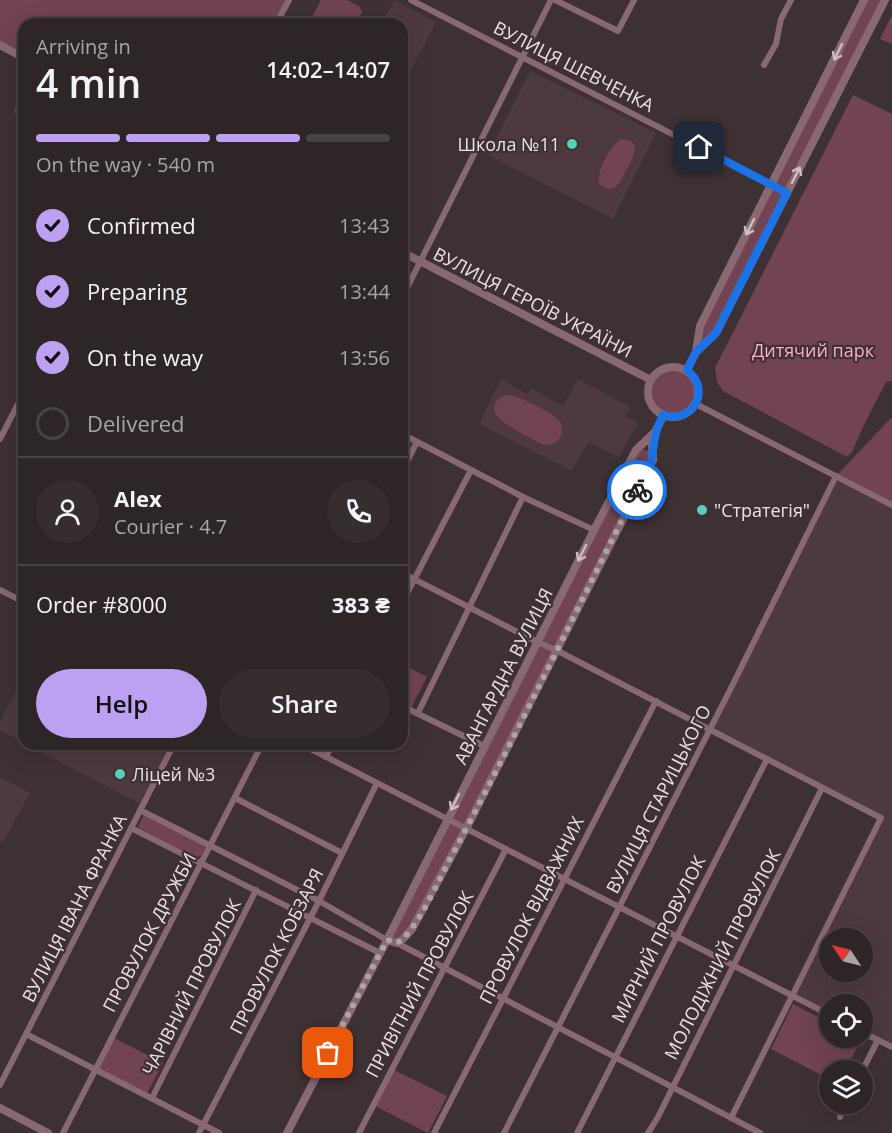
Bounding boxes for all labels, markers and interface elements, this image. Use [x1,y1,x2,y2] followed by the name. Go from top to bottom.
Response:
[490,15,659,117] street label: ВУЛИЦЯ ШЕВЧЕНКА
[36,33,131,60] text: Arriving in
[831,43,843,61] one-way arrow
[266,54,390,84] text: 14:02–14:07
[36,56,141,109] text: 4 min
[673,121,724,172] pin
[682,130,715,163] icon: home
[457,132,560,156] place label: Школа №11
[565,137,579,151] marker: Школа №11
[36,151,215,178] text: On the way · 540 m
[791,166,803,184] one-way arrow
[36,209,69,242] icon: check
[87,210,196,240] text: Confirmed
[339,212,390,239] text: 13:43
[744,217,756,235] one-way arrow
[429,241,637,363] street label: ВУЛИЦЯ ГЕРОЇВ УКРАЇНИ
[36,275,69,308] icon: check
[87,276,187,306] text: Preparing
[339,278,390,305] text: 13:44
[752,338,875,362] park label: Дитячий парк
[36,341,69,374] icon: check
[87,342,203,372] text: On the way
[339,344,390,371] text: 13:56
[87,408,185,438] text: Delivered
[607,460,667,520] courier
[621,474,654,507] icon: bike
[36,480,99,543] button: person
[327,480,390,543] button: phone
[114,483,162,513] text: Alex
[714,498,810,522] place label: "Стратегія"
[695,503,709,517] marker: "Стратегія"
[114,513,227,540] text: Courier · 4.7
[576,544,587,562] one-way arrow
[448,584,558,768] street label: АВАНГАРДНА ВУЛИЦЯ
[36,589,167,619] text: Order #8000
[332,589,390,619] text: 383 ₴
[36,669,207,738] button: Help
[219,669,390,738] button: Share
[600,701,716,897] street label: ВУЛИЦЯ СТАРИЦЬКОГО
[132,762,215,786] place label: Ліцей №3
[113,767,127,781] marker: Ліцей №3
[449,793,461,811] one-way arrow
[16,809,132,1006] street label: ВУЛИЦЯ ІВАНА ФРАНКА
[473,812,589,1008] street label: ПРОВУЛОК ВІДВАЖНИХ
[658,845,786,1063] street label: МОЛОДІЖНИЙ ПРОВУЛОК
[97,848,201,1016] street label: ПРОВУЛОК ДРУЖБИ
[605,851,711,1027] street label: МИРНИЙ ПРОВУЛОК
[224,864,328,1038] street label: ПРОВУЛОК КОБЗАРЯ
[360,887,478,1081] street label: ПРИВІТНИЙ ПРОВУЛОК
[136,895,246,1079] street label: ЧАРІВНИЙ ПРОВУЛОК
[819,928,873,982] north arrow
[819,928,873,1114] map controls
[819,994,873,1048] button: locate
[302,1027,353,1078] pin
[311,1036,344,1069] icon: bag
[819,1060,873,1114] button: layers

